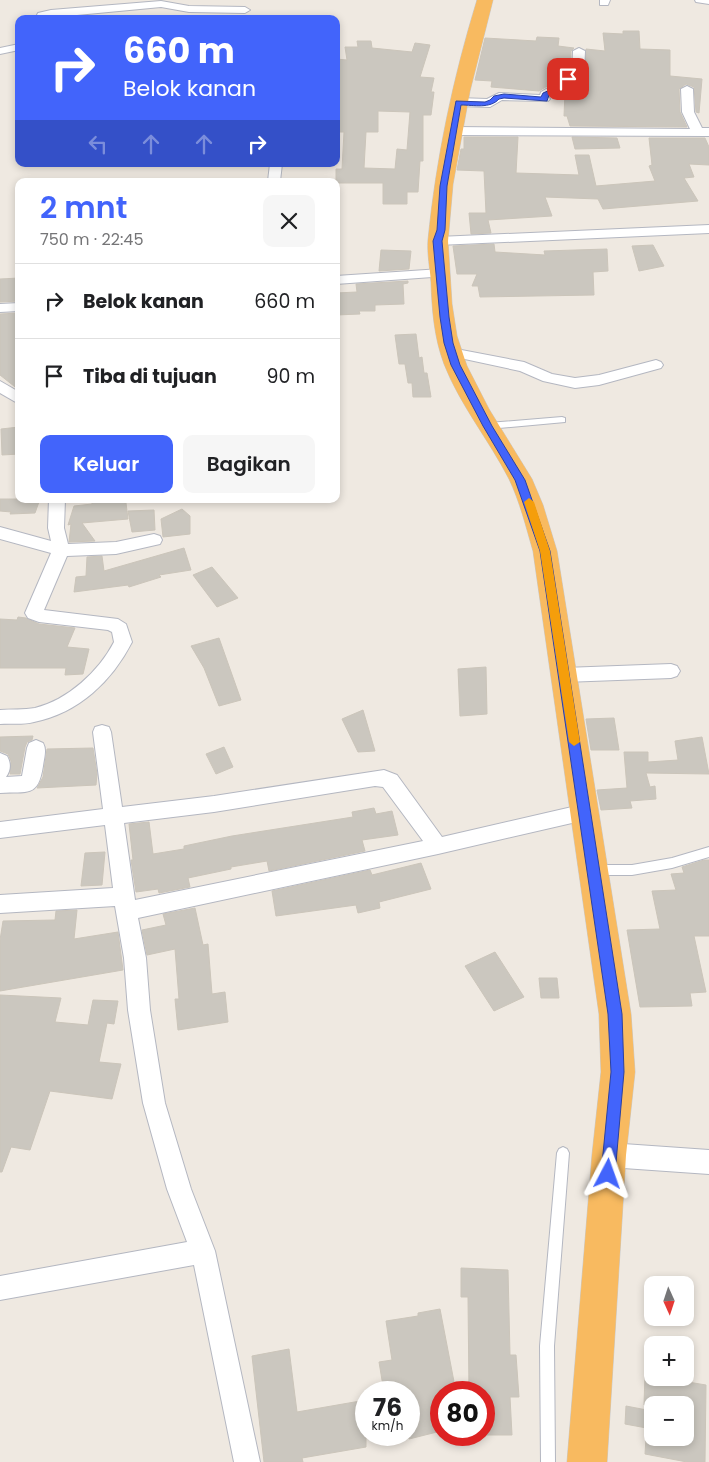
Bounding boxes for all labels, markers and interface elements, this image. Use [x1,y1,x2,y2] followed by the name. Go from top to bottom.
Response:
[123,26,235,75] text: 660 m
[40,35,105,100] icon: right
[547,58,589,100] pin
[554,65,582,93] icon: arrive
[123,73,256,104] text: Belok kanan
[84,130,112,158] icon: left
[137,130,165,158] icon: ahead
[190,130,218,158] icon: ahead
[243,130,271,158] icon: right
[40,186,127,229] text: 2 mnt
[263,195,315,247] button: close
[40,228,143,251] text: 750 m · 22:45
[40,287,68,315] icon: right
[83,288,204,315] text: Belok kanan
[254,288,315,315] text: 660 m
[40,362,68,390] icon: arrive
[83,363,217,390] text: Tiba di tujuan
[266,363,315,390] text: 90 m
[40,435,173,493] button: Keluar
[183,435,315,493] button: Bagikan
[581,1147,633,1199] position arrow
[644,1276,694,1326] north arrow
[644,1276,694,1446] map controls
[644,1336,694,1386] button: +
[430,1381,495,1446] speed limit sign: 80
[373,1390,402,1425] text: 76
[644,1396,694,1446] button: −
[372,1417,403,1434] text: km/h

